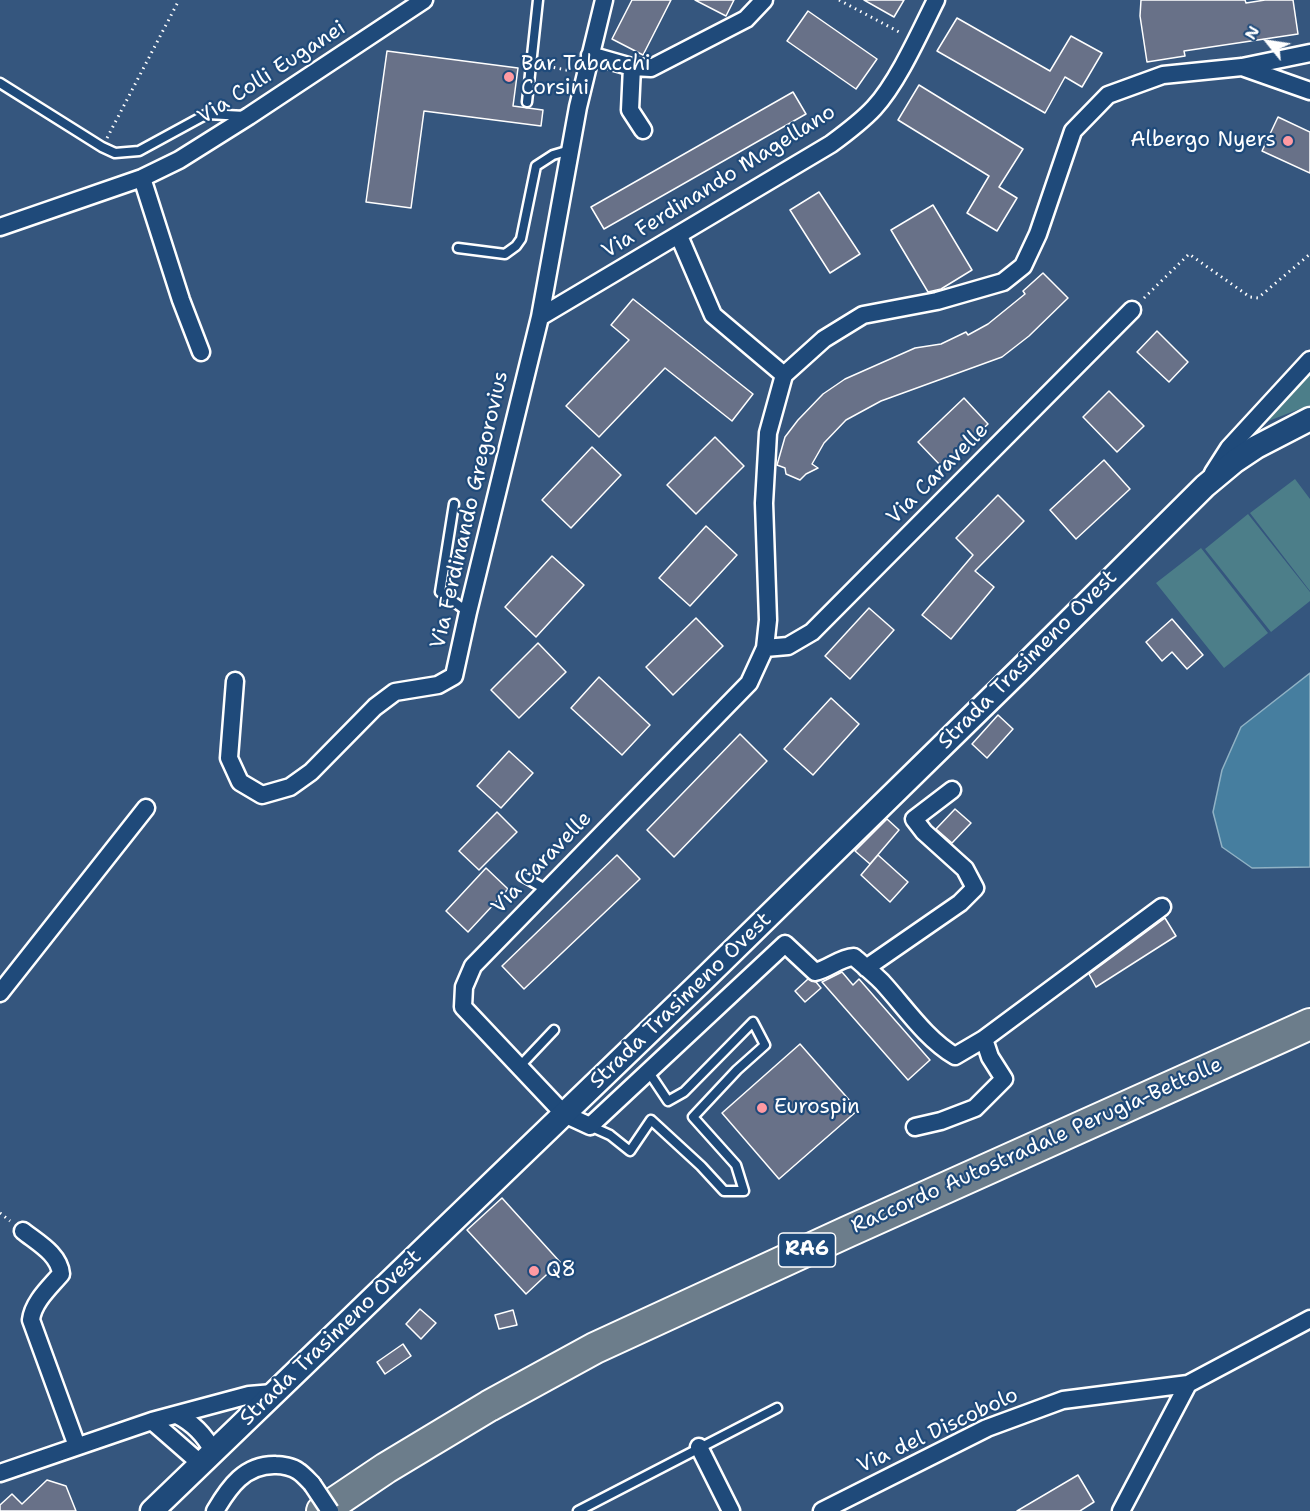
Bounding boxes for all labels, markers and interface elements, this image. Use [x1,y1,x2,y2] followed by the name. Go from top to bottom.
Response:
[1238,12,1298,72] north arrow
[193,16,351,130] street label: Via Colli Euganei
[1240,22,1264,43] text: N
[521,52,651,102] place label: Bar Tabacchi Corsini
[502,70,516,84] marker: Bar Tabacchi Corsini
[598,100,840,264] street label: Via Ferdinando Magellano
[1130,128,1276,154] place label: Albergo Nyers
[1281,134,1295,148] marker: Albergo Nyers
[426,369,514,651] street label: Via Ferdinando Gregorovius
[882,418,994,530] street label: Via Caravelle
[933,565,1123,755] street label: Strada Trasimeno Ovest
[487,806,597,920] street label: Via Caravelle
[585,908,777,1094] street label: Strada Trasimeno Ovest
[848,1052,1226,1240] street label: Raccordo Autostradale Perugia-Bettolle
[774,1095,860,1121] place label: Eurospin
[755,1101,769,1115] marker: Eurospin
[778,1233,836,1267] road number: RA6
[235,1245,427,1431] street label: Strada Trasimeno Ovest
[546,1258,576,1284] place label: Q8
[527,1264,541,1278] marker: Q8
[854,1383,1022,1479] street label: Via del Discobolo

